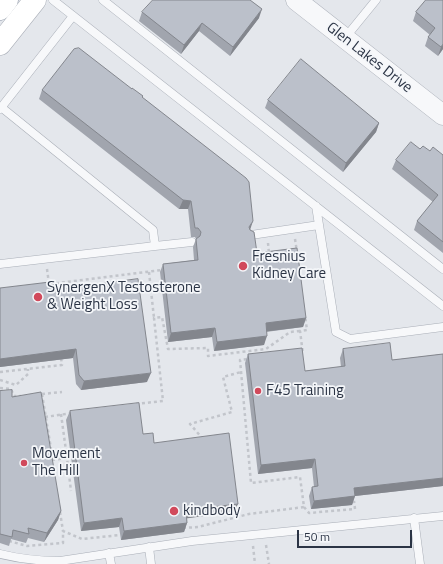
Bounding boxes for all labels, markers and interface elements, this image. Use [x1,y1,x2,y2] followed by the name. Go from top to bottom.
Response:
[322,19,416,97] street label: Glen Lakes Drive
[252,248,326,283] place label: Fresnius Kidney Care
[237,260,249,272] marker: Fresnius Kidney Care
[47,279,201,314] place label: SynergenX Testosterone & Weight Loss
[32,291,44,303] marker: SynergenX Testosterone & Weight Loss
[266,382,344,400] place label: F45 Training
[253,386,263,396] marker: F45 Training
[32,445,100,480] place label: Movement The Hill
[19,458,29,468] marker: Movement The Hill
[183,502,240,520] place label: kindbody
[168,505,180,517] marker: kindbody
[299,522,414,548] scale bar
[304,527,330,546] text: 50 m

